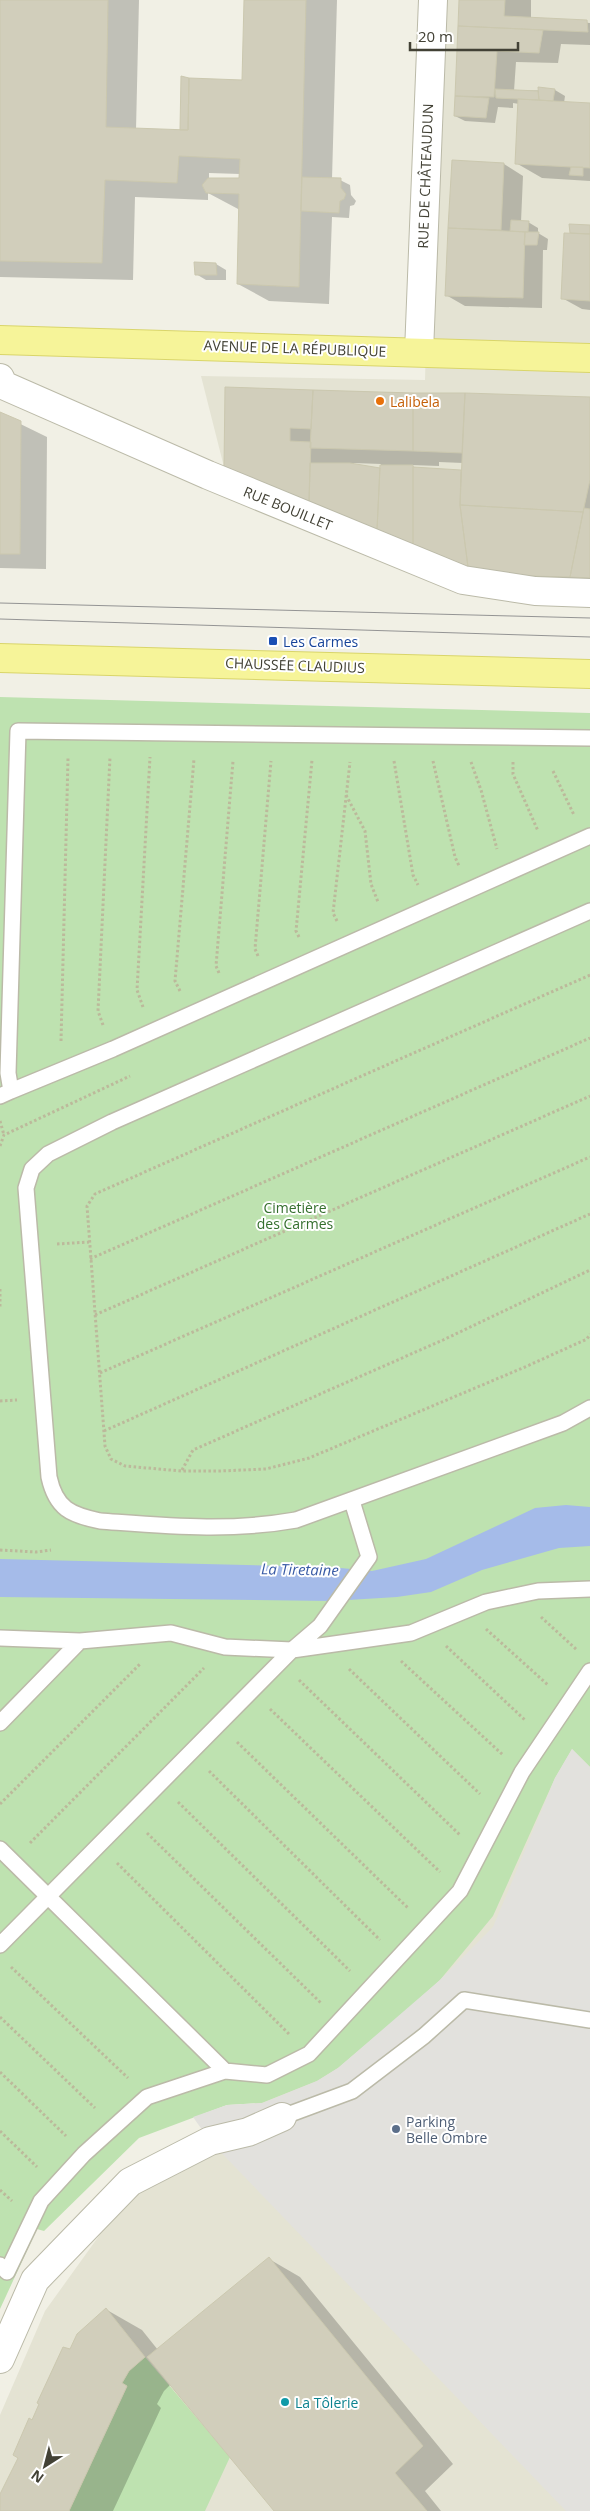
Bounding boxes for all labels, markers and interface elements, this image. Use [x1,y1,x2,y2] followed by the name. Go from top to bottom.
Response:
[410,20,518,52] scale bar
[418,26,453,46] text: 20 m
[413,103,437,249] street label: RUE DE CHÂTEAUDUN
[203,335,387,361] street label: AVENUE DE LA RÉPUBLIQUE
[390,392,440,411] place label: Lalibela
[374,395,386,407] marker: Lalibela
[241,482,336,535] street label: RUE BOUILLET
[283,632,359,651] place label: Les Carmes
[267,635,279,647] marker: Les Carmes
[225,653,365,677] street label: CHAUSSÉE CLAUDIUS
[257,1198,334,1233] park label: Cimetière des Carmes
[261,1558,339,1580] water label: La Tiretaine
[406,2112,488,2147] place label: Parking Belle Ombre
[390,2123,402,2135] marker: Parking Belle Ombre
[295,2393,359,2412] place label: La Tôlerie
[279,2396,291,2408] marker: La Tôlerie
[20,2441,70,2491] north arrow
[27,2466,47,2488] text: N

